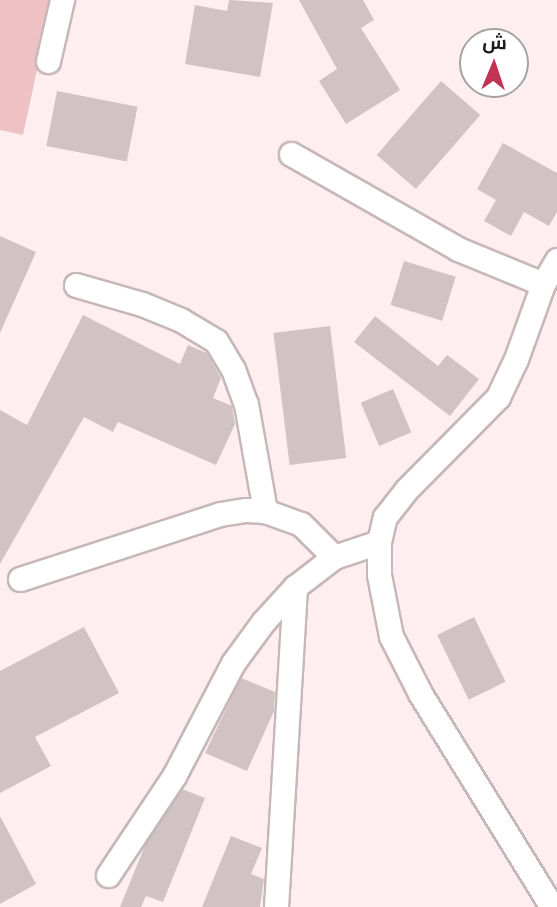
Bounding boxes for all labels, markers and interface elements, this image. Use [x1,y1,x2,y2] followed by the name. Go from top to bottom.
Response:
[459,28,529,98] north arrow
[482,29,507,58] text: ش

